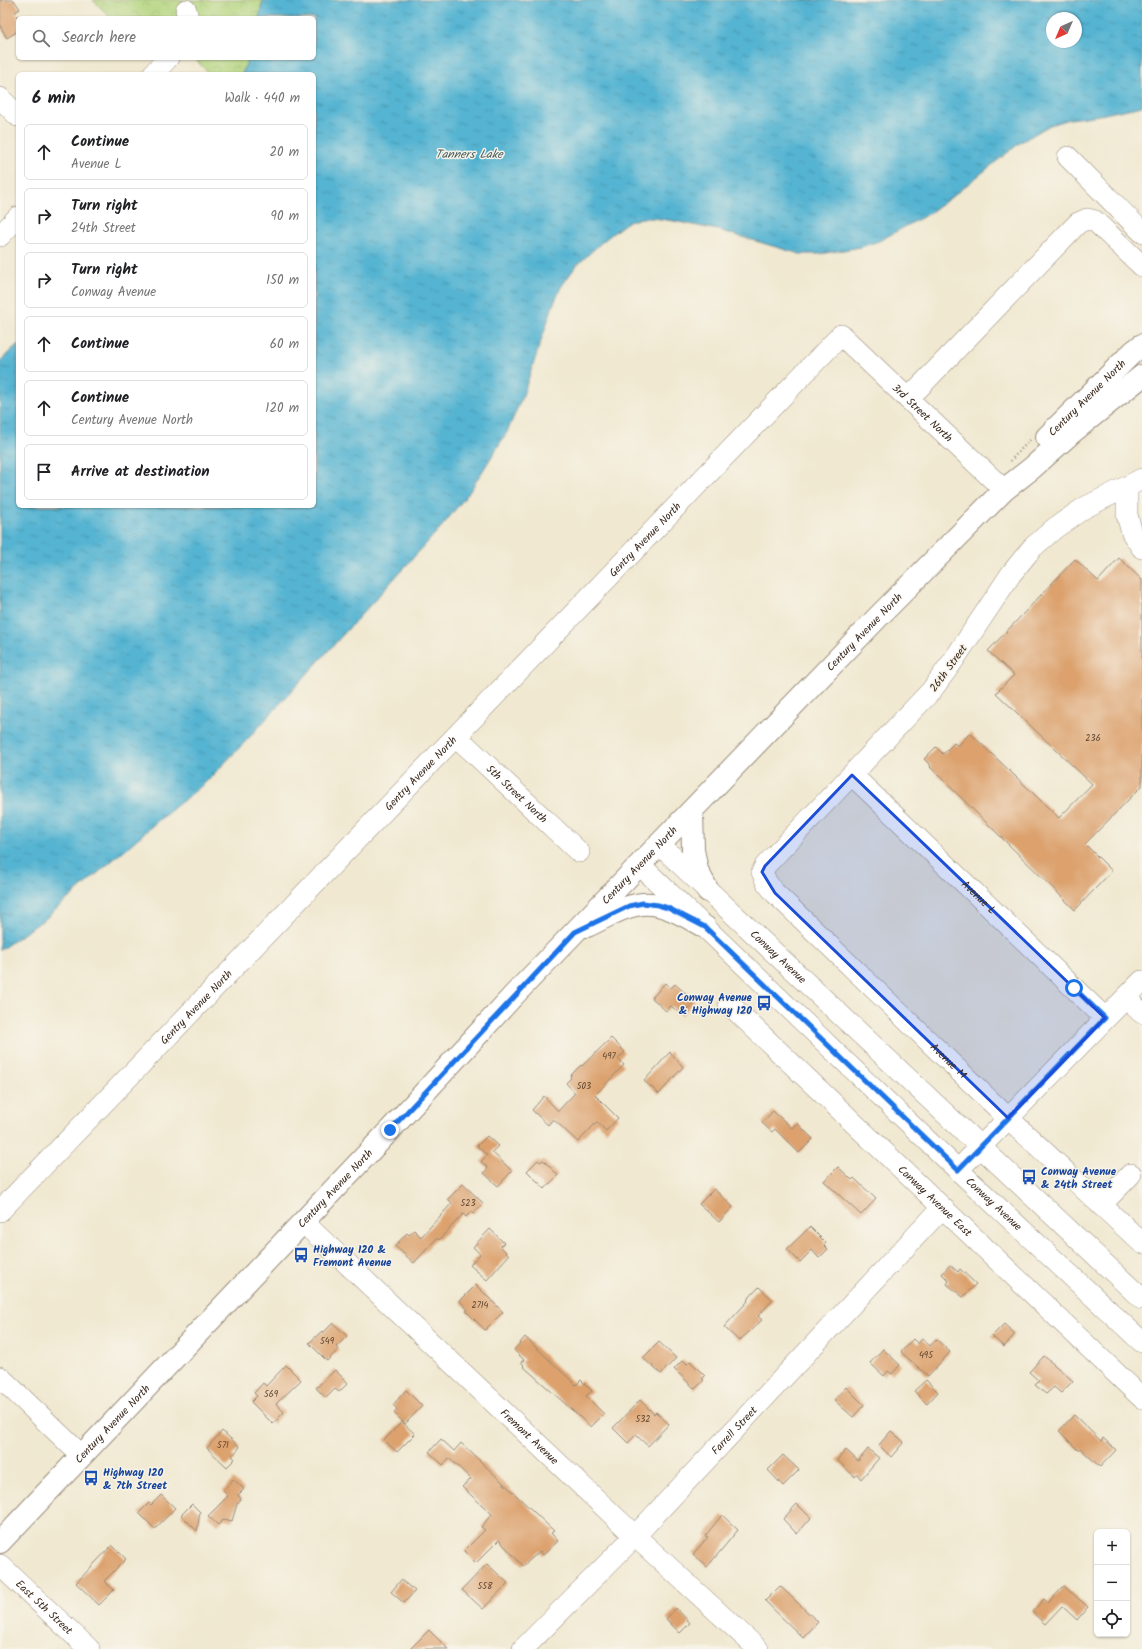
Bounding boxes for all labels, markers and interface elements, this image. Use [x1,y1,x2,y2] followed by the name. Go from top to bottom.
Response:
[1046,12,1082,48] north arrow
[16,16,316,60] search box
[62,26,136,50] text: Search here
[30,27,52,49] icon: search
[32,85,76,112] text: 6 min
[225,88,300,109] text: Walk · 440 m
[71,130,129,154] text: Continue
[33,141,55,163] icon: ahead
[269,142,299,163] text: 20 m
[435,145,504,164] water label: Tanners Lake
[71,154,122,175] text: Avenue L
[71,194,138,218] text: Turn right
[33,205,55,227] icon: right
[271,206,299,227] text: 90 m
[71,218,136,239] text: 24th Street
[71,258,138,282] text: Turn right
[33,269,55,291] icon: right
[266,270,299,291] text: 150 m
[71,282,156,303] text: Conway Avenue
[71,332,129,356] text: Continue
[33,333,55,355] icon: ahead
[270,334,299,355] text: 60 m
[1044,356,1131,441] street label: Century Avenue North
[887,380,957,447] street label: 3rd Street North
[71,386,129,410] text: Continue
[33,397,55,419] icon: ahead
[265,398,299,419] text: 120 m
[71,410,193,431] text: Century Avenue North
[71,460,210,484] text: Arrive at destination
[33,461,55,483] icon: arrive
[605,498,686,582] street label: Gentry Avenue North
[822,589,907,676] street label: Century Avenue North
[925,640,973,696] street label: 26th Street
[1085,731,1101,746] house number: 236
[381,732,462,815] street label: Gentry Avenue North
[481,761,551,828] street label: 5th Street North
[598,822,682,909] street label: Century Avenue North
[957,876,1000,919] street label: Avenue L
[745,926,810,988] street label: Conway Avenue
[156,966,237,1049] street label: Gentry Avenue North
[1065,979,1083,997] route start
[677,989,753,1020] place label: Conway Avenue & Highway 120
[755,994,773,1012] bus stop icon: Conway Avenue & Highway 120
[925,1039,971,1084] street label: Avenue M
[602,1049,617,1064] house number: 497
[577,1079,591,1094] house number: 503
[381,1121,399,1139] route end
[293,1145,378,1233] street label: Century Avenue North
[893,1161,976,1242] street label: Conway Avenue East
[1041,1163,1117,1194] place label: Conway Avenue & 24th Street
[1020,1168,1038,1186] bus stop icon: Conway Avenue & 24th Street
[961,1173,1026,1236] street label: Conway Avenue
[460,1196,476,1211] house number: 523
[313,1241,392,1272] place label: Highway 120 & Fremont Avenue
[292,1246,310,1264] bus stop icon: Highway 120 & Fremont Avenue
[471,1298,489,1313] house number: 2714
[320,1334,335,1349] house number: 549
[919,1348,934,1363] house number: 495
[71,1381,155,1468] street label: Century Avenue North
[264,1387,279,1402] house number: 569
[707,1402,763,1459] street label: Farrell Street
[496,1405,562,1469] street label: Fremont Avenue
[635,1412,651,1427] house number: 532
[217,1438,229,1453] house number: 571
[103,1464,168,1495] place label: Highway 120 & 7th Street
[82,1469,100,1487] bus stop icon: Highway 120 & 7th Street
[1094,1529,1130,1637] map controls
[1094,1529,1130,1565] button: +
[1094,1565,1130,1601] button: −
[11,1576,77,1640] street label: East 5th Street
[477,1579,493,1594] house number: 558
[1094,1601,1130,1637] button: locate

